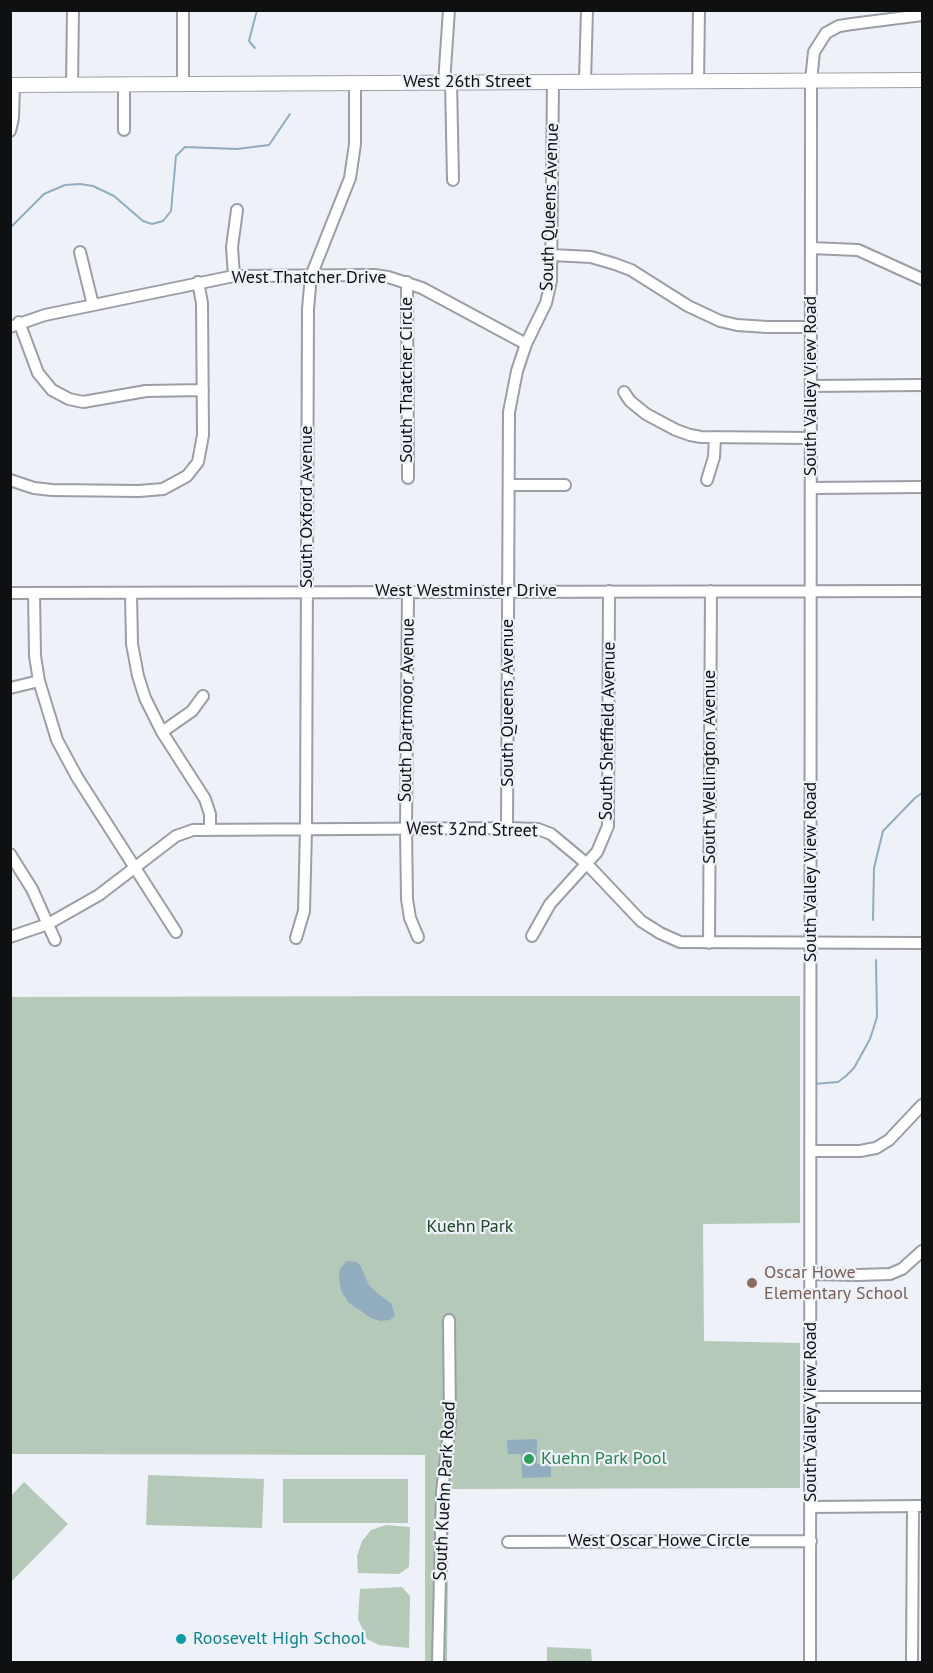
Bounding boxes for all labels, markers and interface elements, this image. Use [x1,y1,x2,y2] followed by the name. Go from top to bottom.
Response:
[403,71,531,93] street label: West 26th Street
[536,123,564,291] street label: South Queens Avenue
[232,267,386,289] street label: West Thatcher Drive
[800,296,822,476] street label: South Valley View Road
[396,297,418,463] street label: South Thatcher Circle
[296,426,318,588] street label: South Oxford Avenue
[375,580,557,602] street label: West Westminster Drive
[395,618,419,802] street label: South Dartmoor Avenue
[497,619,519,787] street label: South Queens Avenue
[596,641,620,821] street label: South Sheffield Avenue
[699,670,721,864] street label: South Wellington Avenue
[800,782,822,962] street label: South Valley View Road
[406,818,538,842] street label: West 32nd Street
[427,1216,513,1238] park label: Kuehn Park
[764,1262,908,1304] place label: Oscar Howe Elementary School
[745,1276,759,1290] marker: Oscar Howe Elementary School
[800,1322,822,1502] street label: South Valley View Road
[430,1401,460,1581] street label: South Kuehn Park Road
[541,1448,667,1470] place label: Kuehn Park Pool
[522,1452,536,1466] marker: Kuehn Park Pool
[568,1530,750,1552] street label: West Oscar Howe Circle
[193,1628,366,1650] place label: Roosevelt High School
[174,1632,188,1646] marker: Roosevelt High School

